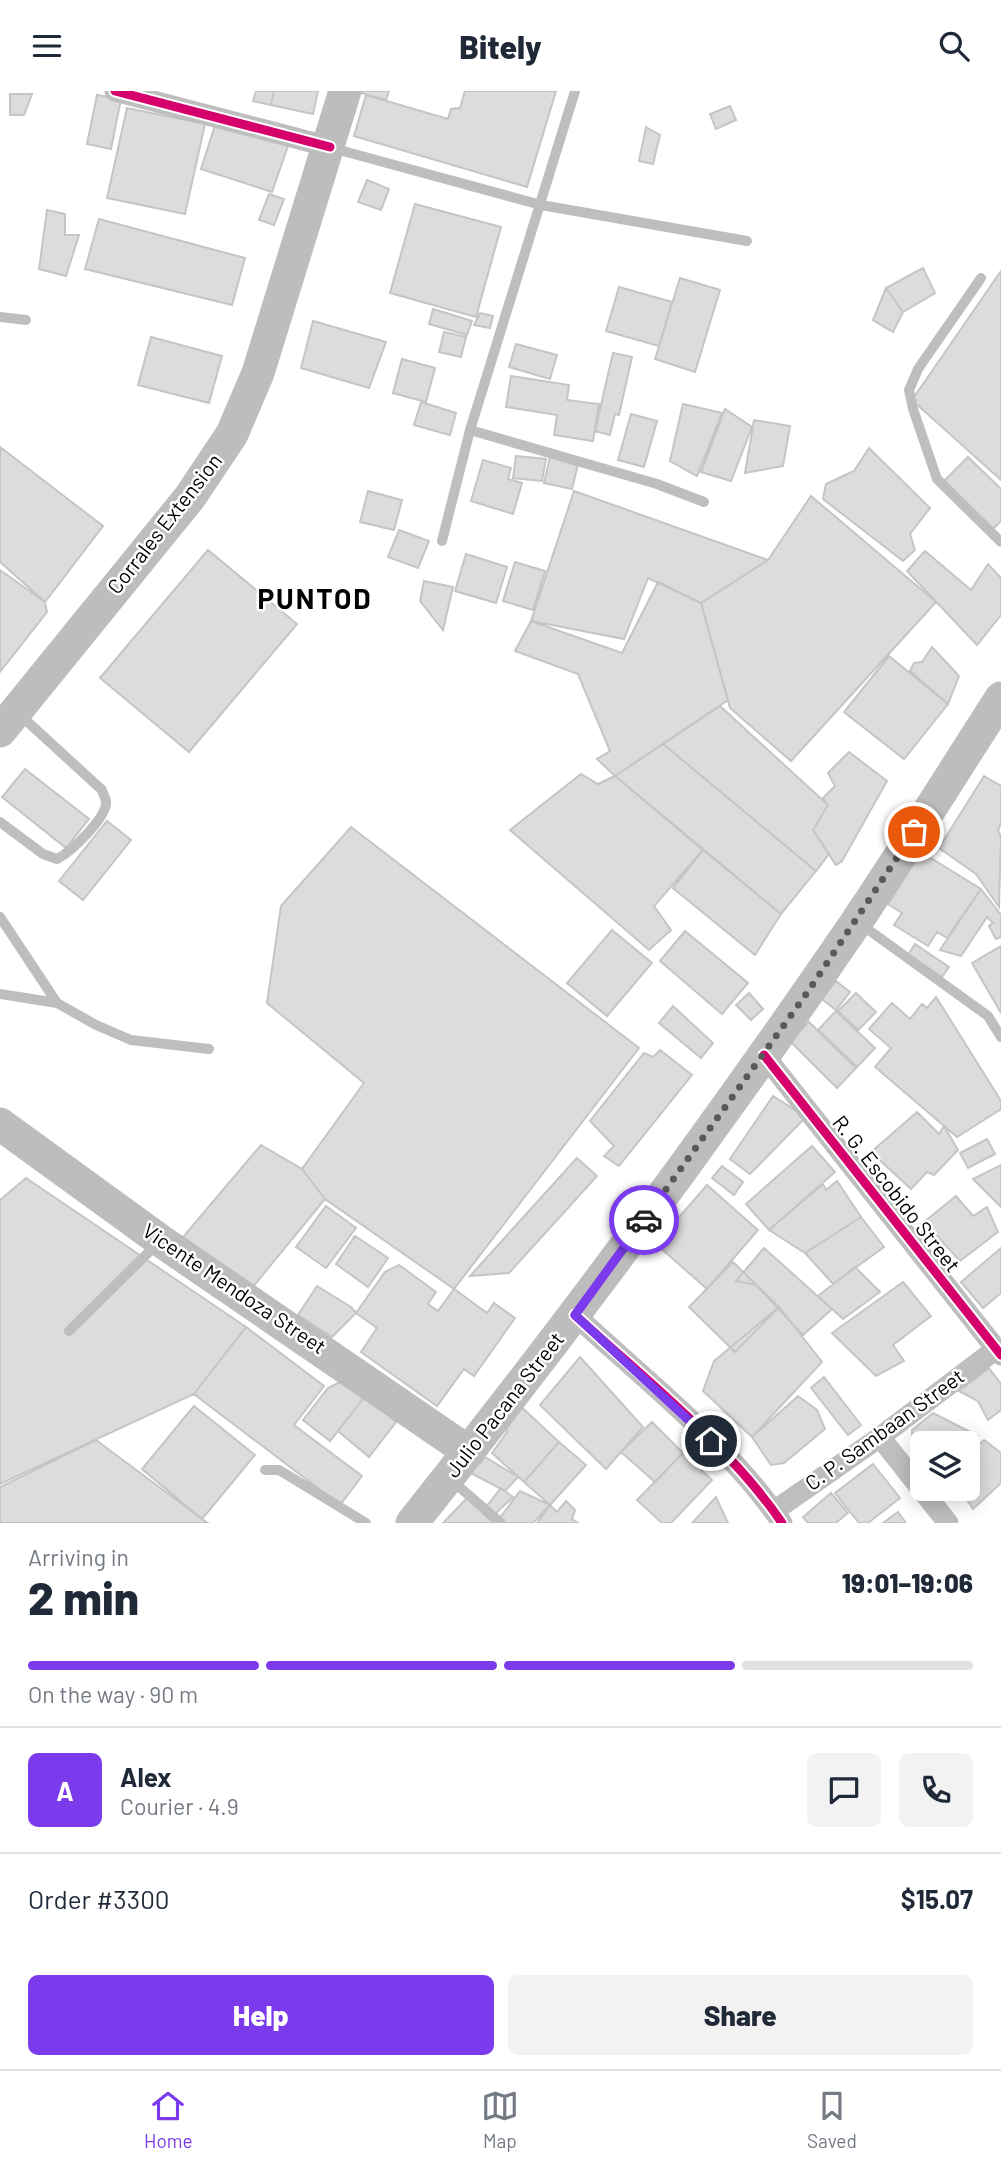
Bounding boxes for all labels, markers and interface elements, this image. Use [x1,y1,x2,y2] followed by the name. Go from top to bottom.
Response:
[28,27,66,65] icon: menu
[459,27,542,65] text: Bitely
[935,27,973,65] icon: search
[101,448,226,598] street label: Corrales Extension
[257,581,373,615] district label: PUNTOD
[884,802,944,862] pin
[895,813,933,851] icon: bag
[828,1110,966,1276] street label: R. G. Escobido Street
[609,1185,679,1255] courier
[625,1201,663,1239] icon: car
[138,1217,331,1358] street label: Vicente Mendoza Street
[439,1326,568,1482] street label: Julio Pacana Street
[800,1363,969,1495] street label: C. P. Sambaan Street
[681,1411,741,1471] pin
[692,1422,730,1460] icon: home
[910,1431,980,1501] map controls
[910,1431,980,1501] button: layers
[28,1543,129,1571] text: Arriving in
[842,1567,973,1598] text: 19:01–19:06
[28,1569,139,1624] text: 2 min
[28,1680,198,1708] text: On the way · 90 m
[807,1753,881,1827] button: chat
[899,1753,973,1827] button: phone
[120,1761,171,1792] text: Alex
[56,1775,74,1806] text: A
[120,1792,239,1820] text: Courier · 4.9
[28,1883,170,1914] text: Order #3300
[901,1883,973,1914] text: $15.07
[28,1975,494,2055] button: Help
[508,1975,973,2055] button: Share
[144,2087,193,2152] tab: Home
[481,2087,519,2152] tab: Map
[807,2087,857,2152] tab: Saved

